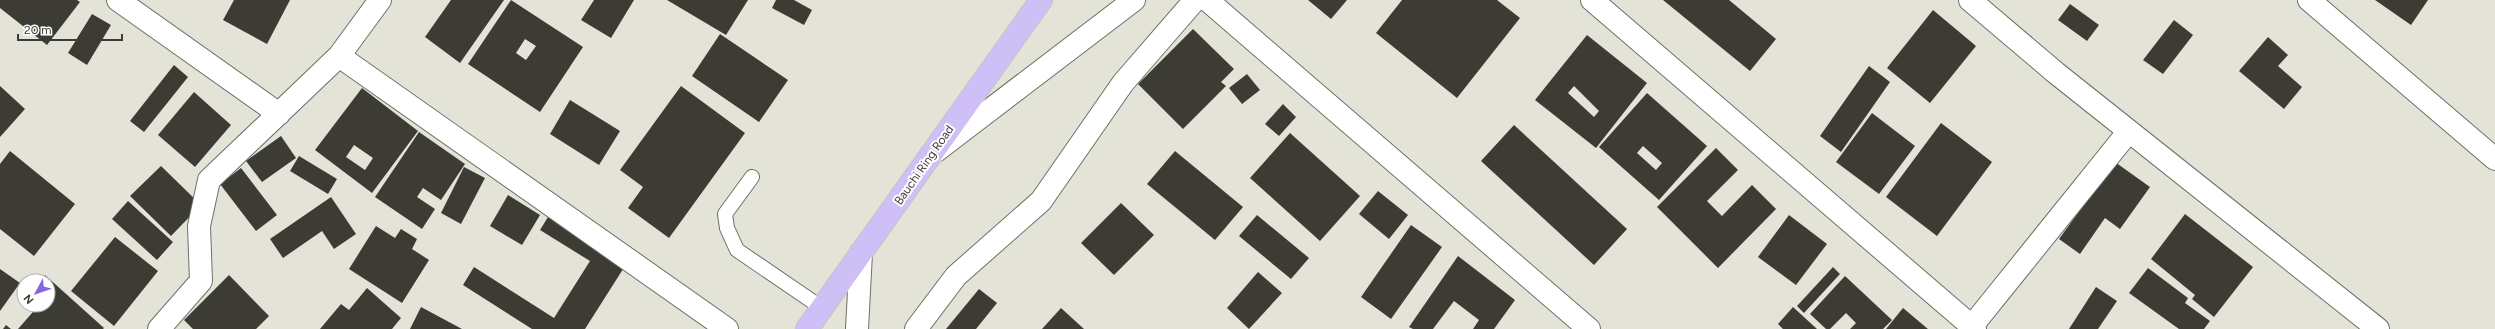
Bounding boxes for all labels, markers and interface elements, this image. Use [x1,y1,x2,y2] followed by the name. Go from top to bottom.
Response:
[18,16,122,42] scale bar
[24,23,52,37] text: 20 m
[891,123,957,207] street label: Bauchi Ring Road
[16,273,56,313] north arrow
[21,292,36,307] text: N

